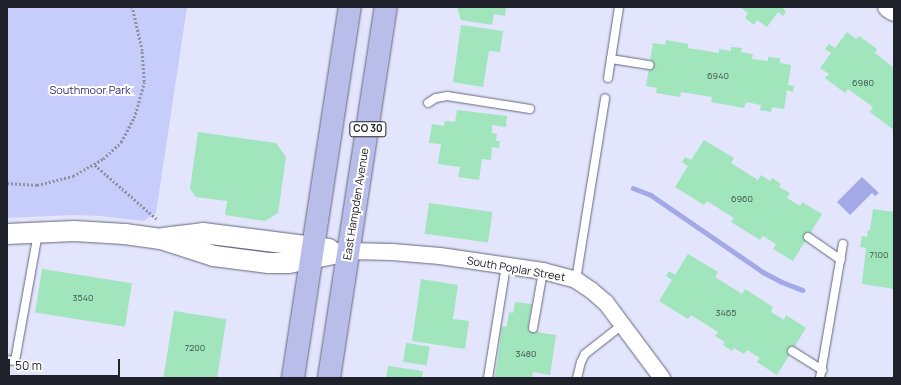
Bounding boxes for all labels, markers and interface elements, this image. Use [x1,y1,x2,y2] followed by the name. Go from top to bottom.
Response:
[707,71,729,81] house number: 6940
[852,78,874,88] house number: 6980
[49,83,131,97] park label: Southmoor Park
[349,121,387,137] road number: CO 30
[341,147,371,261] street label: East Hampden Avenue
[731,194,753,204] house number: 6960
[869,250,889,260] house number: 7100
[466,254,566,284] street label: South Poplar Street
[73,293,93,303] house number: 3540
[715,308,737,318] house number: 3465
[185,343,205,353] house number: 7200
[516,349,536,359] house number: 3480
[10,351,122,377] scale bar
[15,357,42,374] text: 50 m

